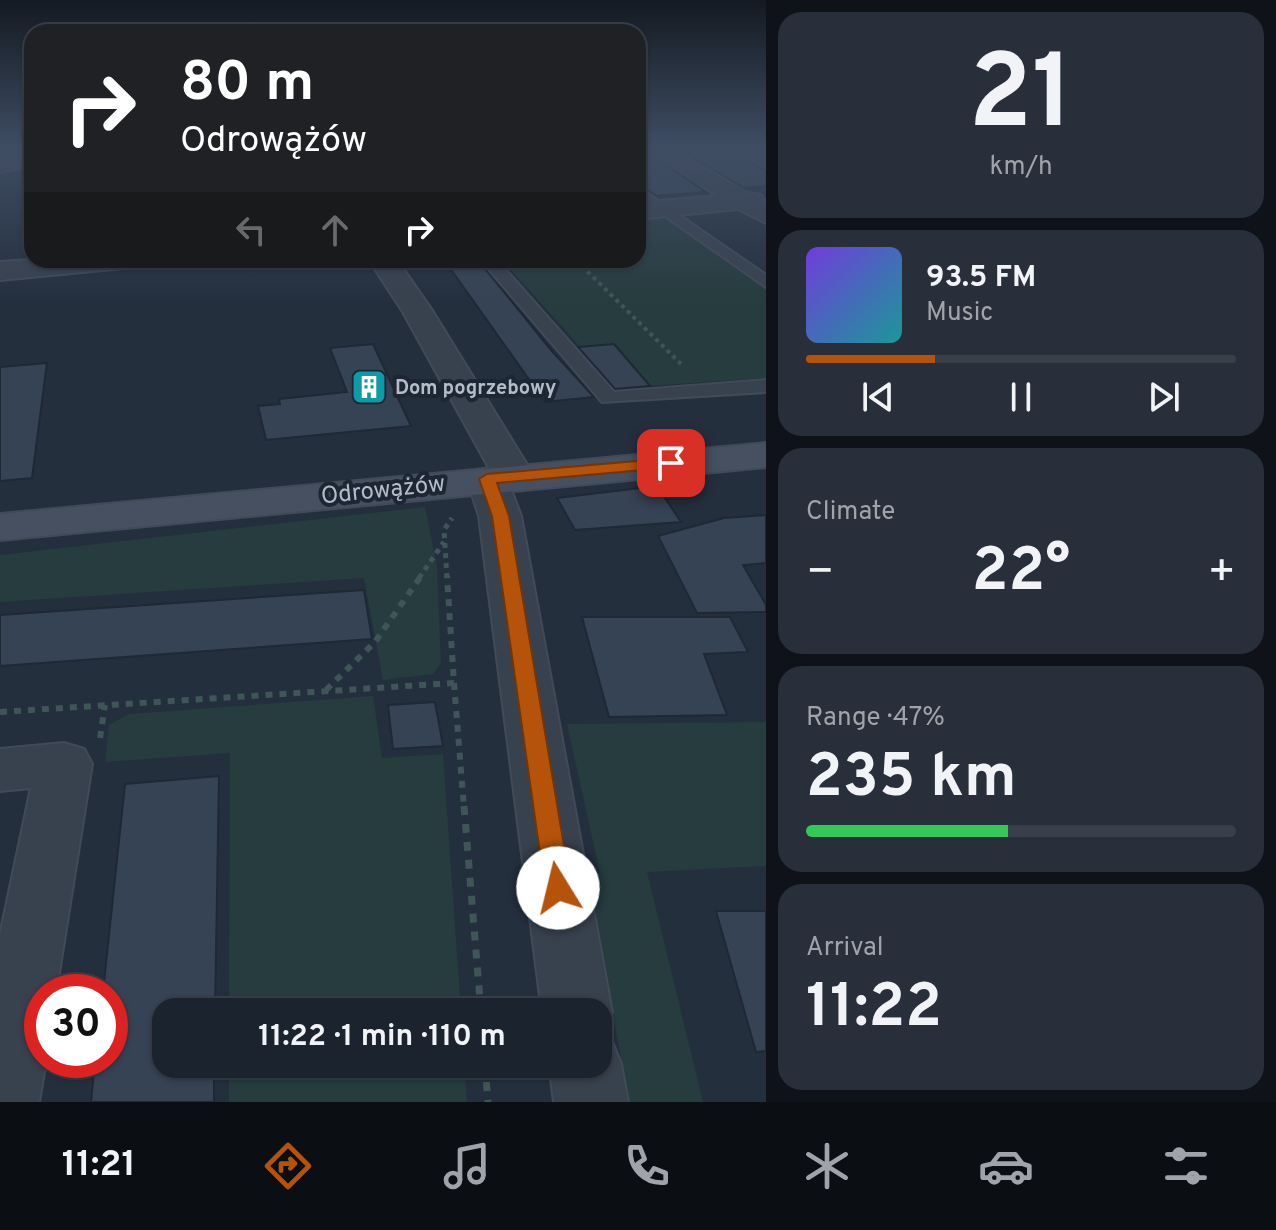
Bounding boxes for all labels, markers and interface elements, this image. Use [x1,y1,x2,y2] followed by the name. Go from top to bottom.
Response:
[968,33,1074,165] text: 21
[180,50,314,120] text: 80 m
[48,56,152,160] icon: right
[180,119,367,165] text: Odrowążów
[989,151,1053,184] text: km/h
[229,208,273,252] icon: left
[313,208,357,252] icon: ahead
[397,208,441,252] icon: right
[926,260,1036,297] text: 93.5 FM
[926,297,993,330] text: Music
[350,368,388,406] building icon: Dom pogrzebowy
[856,375,900,419] icon: previous
[999,375,1043,419] icon: pause
[1142,375,1186,419] icon: next
[395,376,556,402] place label: Dom pogrzebowy
[637,429,705,497] pin
[649,441,693,485] icon: arrive
[320,470,447,512] street label: Odrowążów
[806,496,895,529] text: Climate
[972,536,1070,612] text: 22°
[806,546,834,602] text: −
[1208,546,1236,602] text: +
[806,702,945,735] text: Range · 47%
[806,742,1017,818] text: 235 km
[516,846,600,930] position arrow
[806,932,884,965] text: Arrival
[806,972,942,1048] text: 11:22
[24,974,128,1078] speed limit sign: 30
[258,1019,506,1056] text: 11:22 · 1 min · 110 m
[260,1138,316,1194] icon: directions
[439,1138,495,1194] icon: music
[619,1138,675,1194] icon: phone
[799,1138,855,1194] icon: climate
[978,1138,1034,1194] icon: car
[1158,1138,1214,1194] icon: filters
[62,1143,136,1189] text: 11:21

